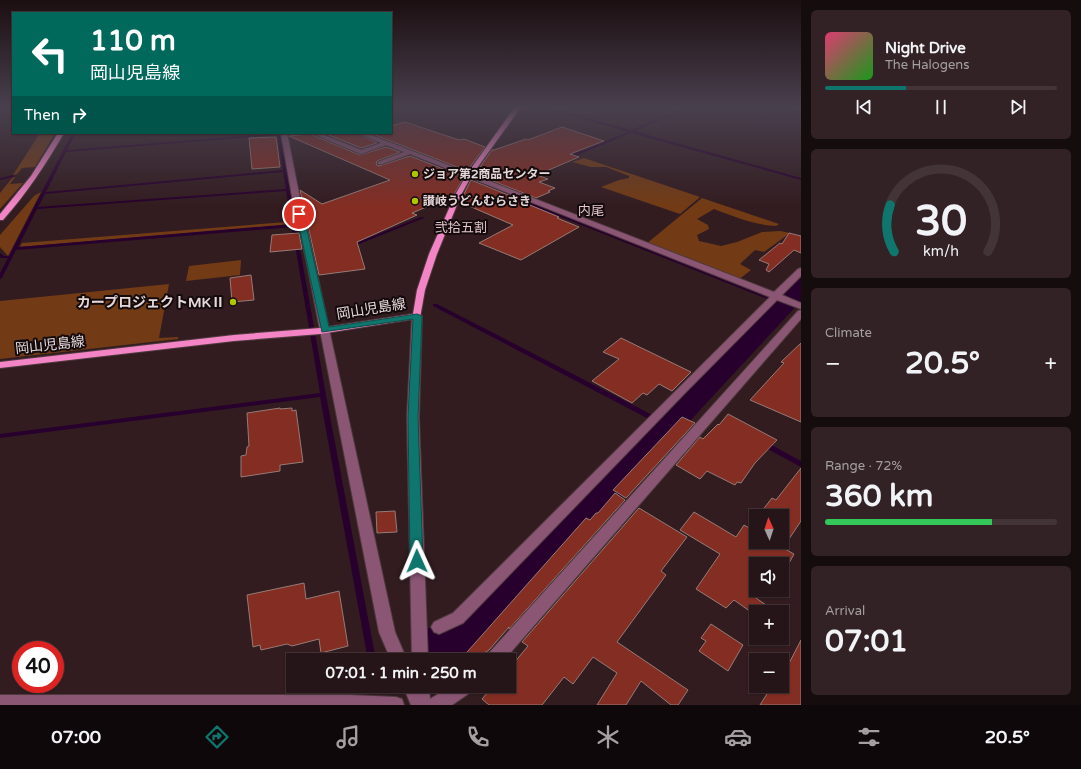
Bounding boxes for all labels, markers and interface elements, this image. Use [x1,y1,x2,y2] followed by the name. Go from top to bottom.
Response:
[90,24,176,58] text: 110 m
[24,28,76,80] icon: left
[885,39,966,57] text: Night Drive
[885,57,969,73] text: The Halogens
[90,62,180,84] text: 岡山児島線
[853,96,875,118] icon: previous
[930,96,952,118] icon: pause
[1007,96,1029,118] icon: next
[68,104,90,126] icon: right
[24,106,60,124] text: Then
[423,167,551,181] place label: ジョア第2商品センター
[410,169,420,179] marker: ジョア第2商品センター
[423,194,531,208] place label: 讃岐うどんむらさき
[410,196,420,206] marker: 讃岐うどんむらさき
[915,196,967,246] text: 30
[282,197,316,231] pin
[288,203,310,225] icon: arrive
[578,203,604,219] district label: 内尾
[435,220,487,236] district label: 弐拾五割
[923,242,959,259] text: km/h
[77,294,225,311] place label: カープロジェクトMKⅡ
[335,295,407,323] street label: 岡山児島線
[228,297,238,307] marker: カープロジェクトMKⅡ
[825,325,872,341] text: Climate
[14,333,86,357] street label: 岡山児島線
[905,345,980,382] text: 20.5°
[825,351,841,377] text: −
[1045,351,1057,377] text: +
[825,458,902,474] text: Range · 72%
[825,478,933,515] text: 360 km
[749,509,789,549] north arrow
[749,509,789,693] map controls
[396,540,438,582] position arrow
[749,557,789,597] button: sound
[825,603,865,619] text: Arrival
[749,605,789,645] button: +
[825,623,908,660] text: 07:01
[12,641,64,693] speed limit sign: 40
[749,653,789,693] button: −
[326,664,476,682] text: 07:01 · 1 min · 250 m
[203,723,231,751] icon: directions
[334,723,362,751] icon: music
[464,723,492,751] icon: phone
[594,723,622,751] icon: climate
[724,723,752,751] icon: car
[855,723,883,751] icon: filters
[51,726,101,748] text: 07:00
[985,726,1030,748] text: 20.5°

